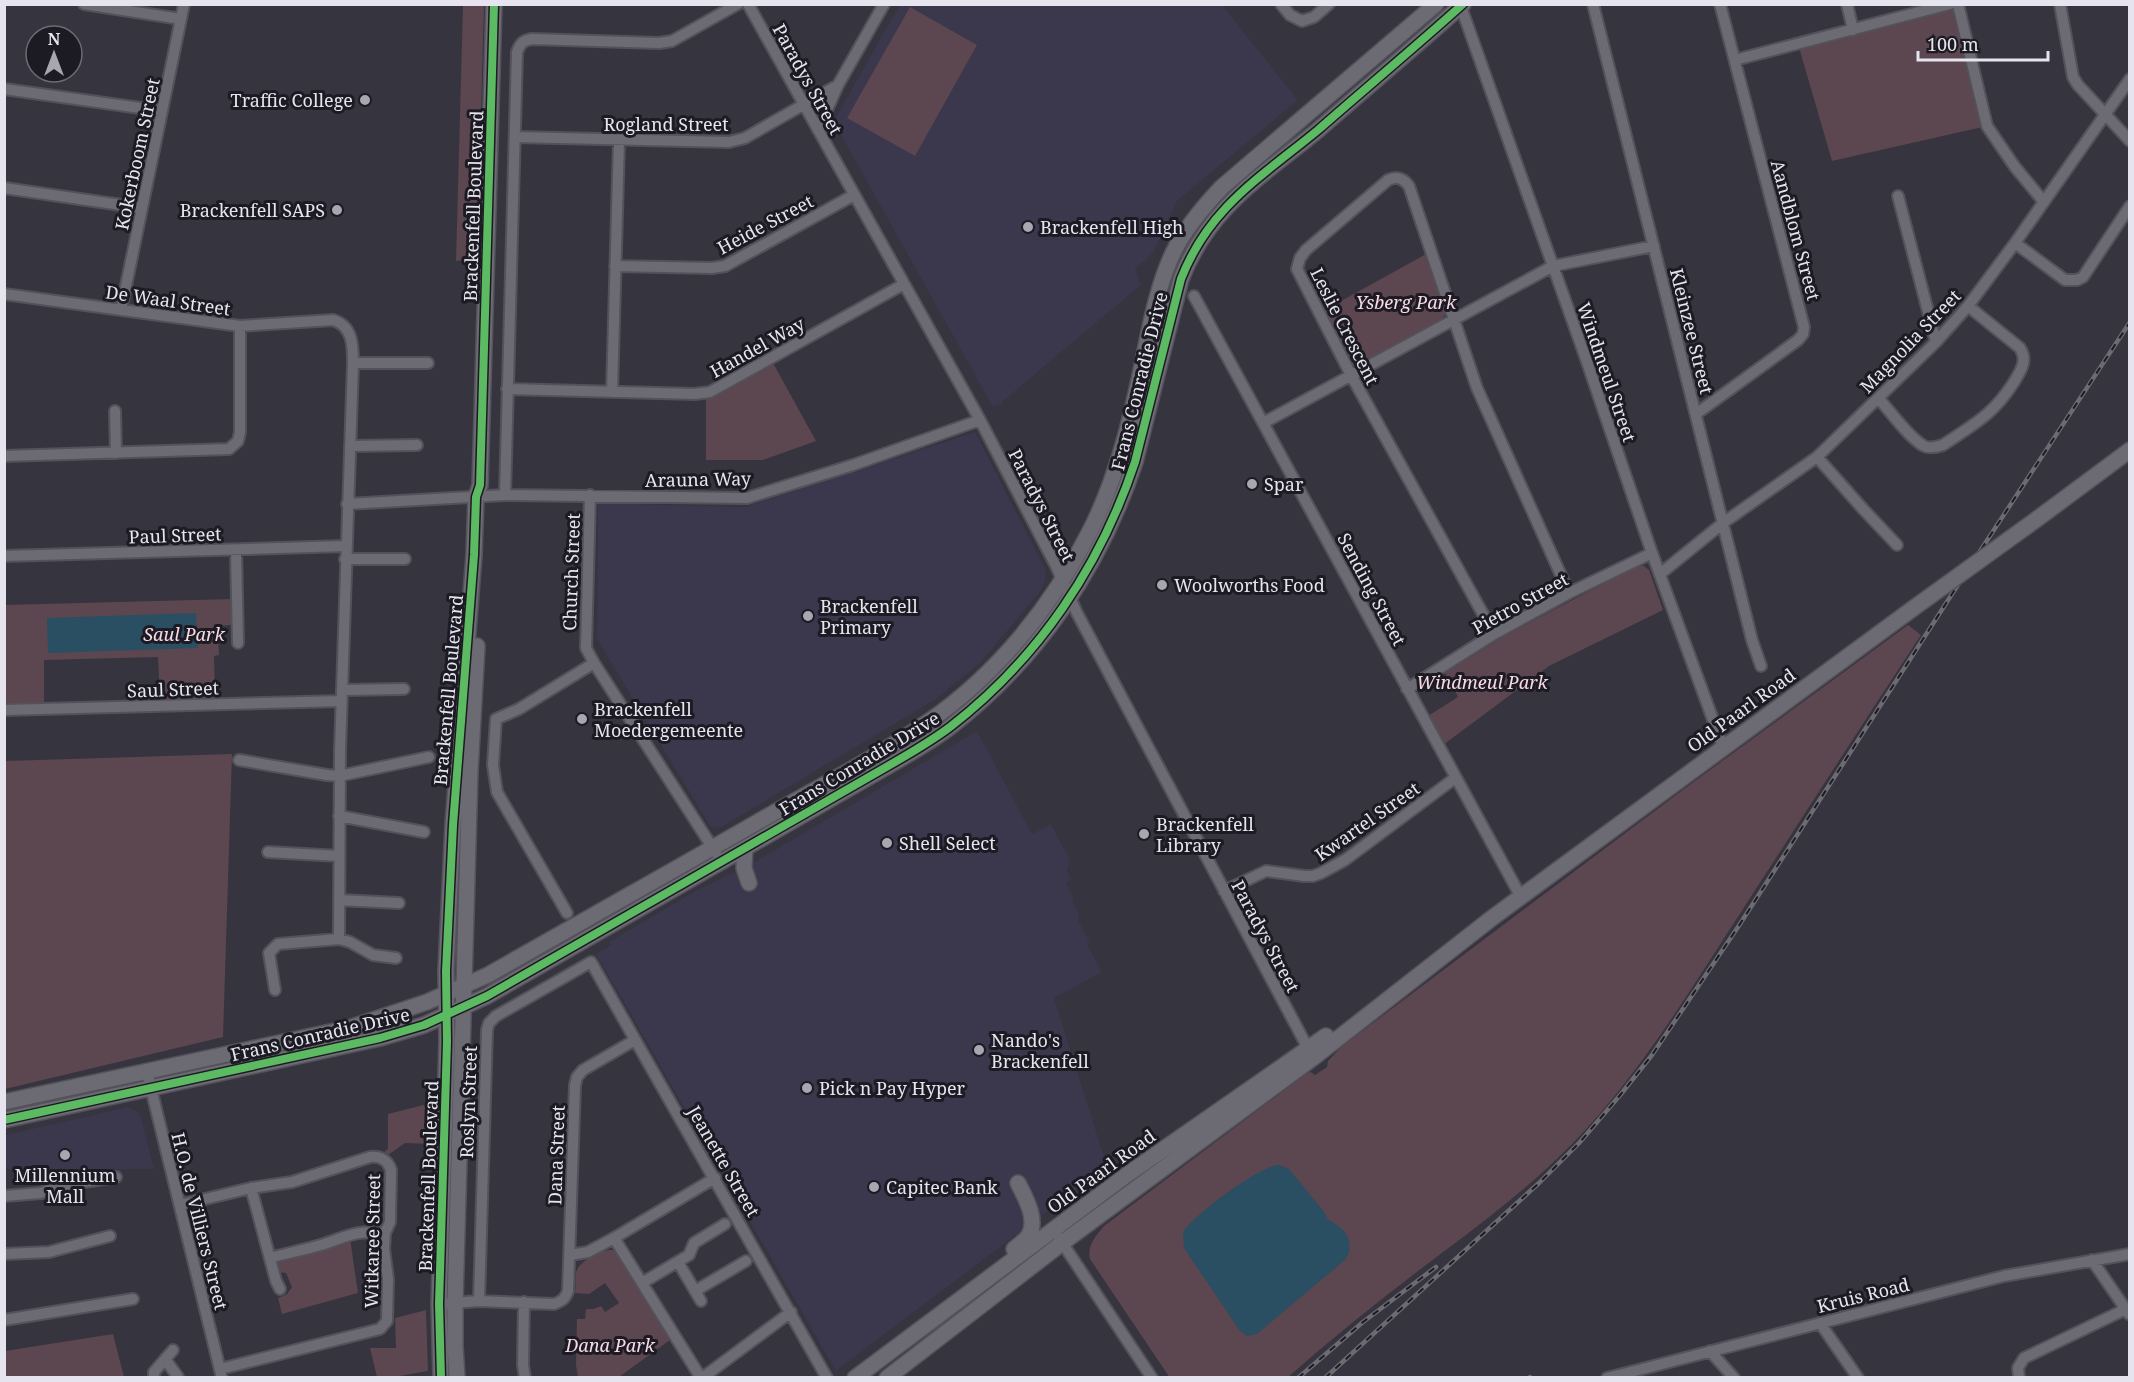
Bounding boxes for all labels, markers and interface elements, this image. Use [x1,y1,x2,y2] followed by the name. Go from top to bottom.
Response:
[768,19,848,139] street label: Paradys Street
[24,24,84,84] north arrow
[1918,24,2048,62] scale bar
[48,28,61,50] text: N
[1927,32,1979,56] text: 100 m
[109,76,165,232] street label: Kokerboom Street
[231,88,353,112] place label: Traffic College
[358,93,372,107] marker: Traffic College
[458,110,488,302] street label: Brackenfell Boulevard
[603,112,729,136] street label: Rogland Street
[1766,157,1826,303] street label: Aandblom Street
[713,189,817,259] street label: Heide Street
[180,198,325,222] place label: Brackenfell SAPS
[330,203,344,217] marker: Brackenfell SAPS
[1040,215,1184,239] place label: Brackenfell High
[1021,220,1035,234] marker: Brackenfell High
[1305,263,1385,389] street label: Leslie Crescent
[1665,266,1719,396] street label: Kleinzee Street
[104,279,232,321] street label: De Waal Street
[1854,284,1966,398] street label: Magnolia Street
[1105,289,1173,473] street label: Frans Conradie Drive
[1356,290,1457,314] park label: Ysberg Park
[1572,299,1642,445] street label: Windmeul Street
[705,311,809,383] street label: Handel Way
[1003,445,1081,565] street label: Paradys Street
[645,466,752,492] street label: Arauna Way
[1264,472,1304,496] place label: Spar
[1245,477,1259,491] marker: Spar
[557,513,585,631] street label: Church Street
[128,521,222,549] street label: Paul Street
[1332,529,1412,649] street label: Sending Street
[1468,567,1572,639] street label: Pietro Street
[1174,573,1325,597] place label: Woolworths Food
[1155,578,1169,592] marker: Woolworths Food
[428,594,468,786] street label: Brackenfell Boulevard
[820,594,918,639] place label: Brackenfell Primary
[801,609,815,623] marker: Brackenfell Primary
[143,622,225,646] park label: Saul Park
[1682,663,1800,757] street label: Old Paarl Road
[1416,670,1549,694] park label: Windmeul Park
[127,675,219,703] street label: Saul Street
[594,697,743,742] place label: Brackenfell Moedergemeente
[774,706,944,820] street label: Frans Conradie Drive
[575,712,589,726] marker: Brackenfell Moedergemeente
[1310,776,1424,866] street label: Kwartel Street
[1156,812,1254,857] place label: Brackenfell Library
[1137,827,1151,841] marker: Brackenfell Library
[899,831,996,855] place label: Shell Select
[880,836,894,850] marker: Shell Select
[1226,876,1306,996] street label: Paradys Street
[228,1002,412,1066] street label: Frans Conradie Drive
[991,1028,1089,1073] place label: Nando's Brackenfell
[972,1043,986,1057] marker: Nando's Brackenfell
[454,1045,482,1159] street label: Roslyn Street
[819,1076,966,1100] place label: Pick n Pay Hyper
[413,1080,443,1272] street label: Brackenfell Boulevard
[800,1081,814,1095] marker: Pick n Pay Hyper
[682,1100,766,1221] street label: Jeanette Street
[542,1105,570,1205] street label: Dana Street
[1042,1124,1160,1218] street label: Old Paarl Road
[166,1130,234,1312] street label: H.O. de Villiers Street
[58,1148,72,1162] marker: Millennium Mall
[15,1163,115,1208] place label: Millennium Mall
[359,1174,385,1308] street label: Witkaree Street
[886,1175,998,1199] place label: Capitec Bank
[867,1180,881,1194] marker: Capitec Bank
[1814,1272,1912,1318] street label: Kruis Road
[564,1333,656,1357] park label: Dana Park

